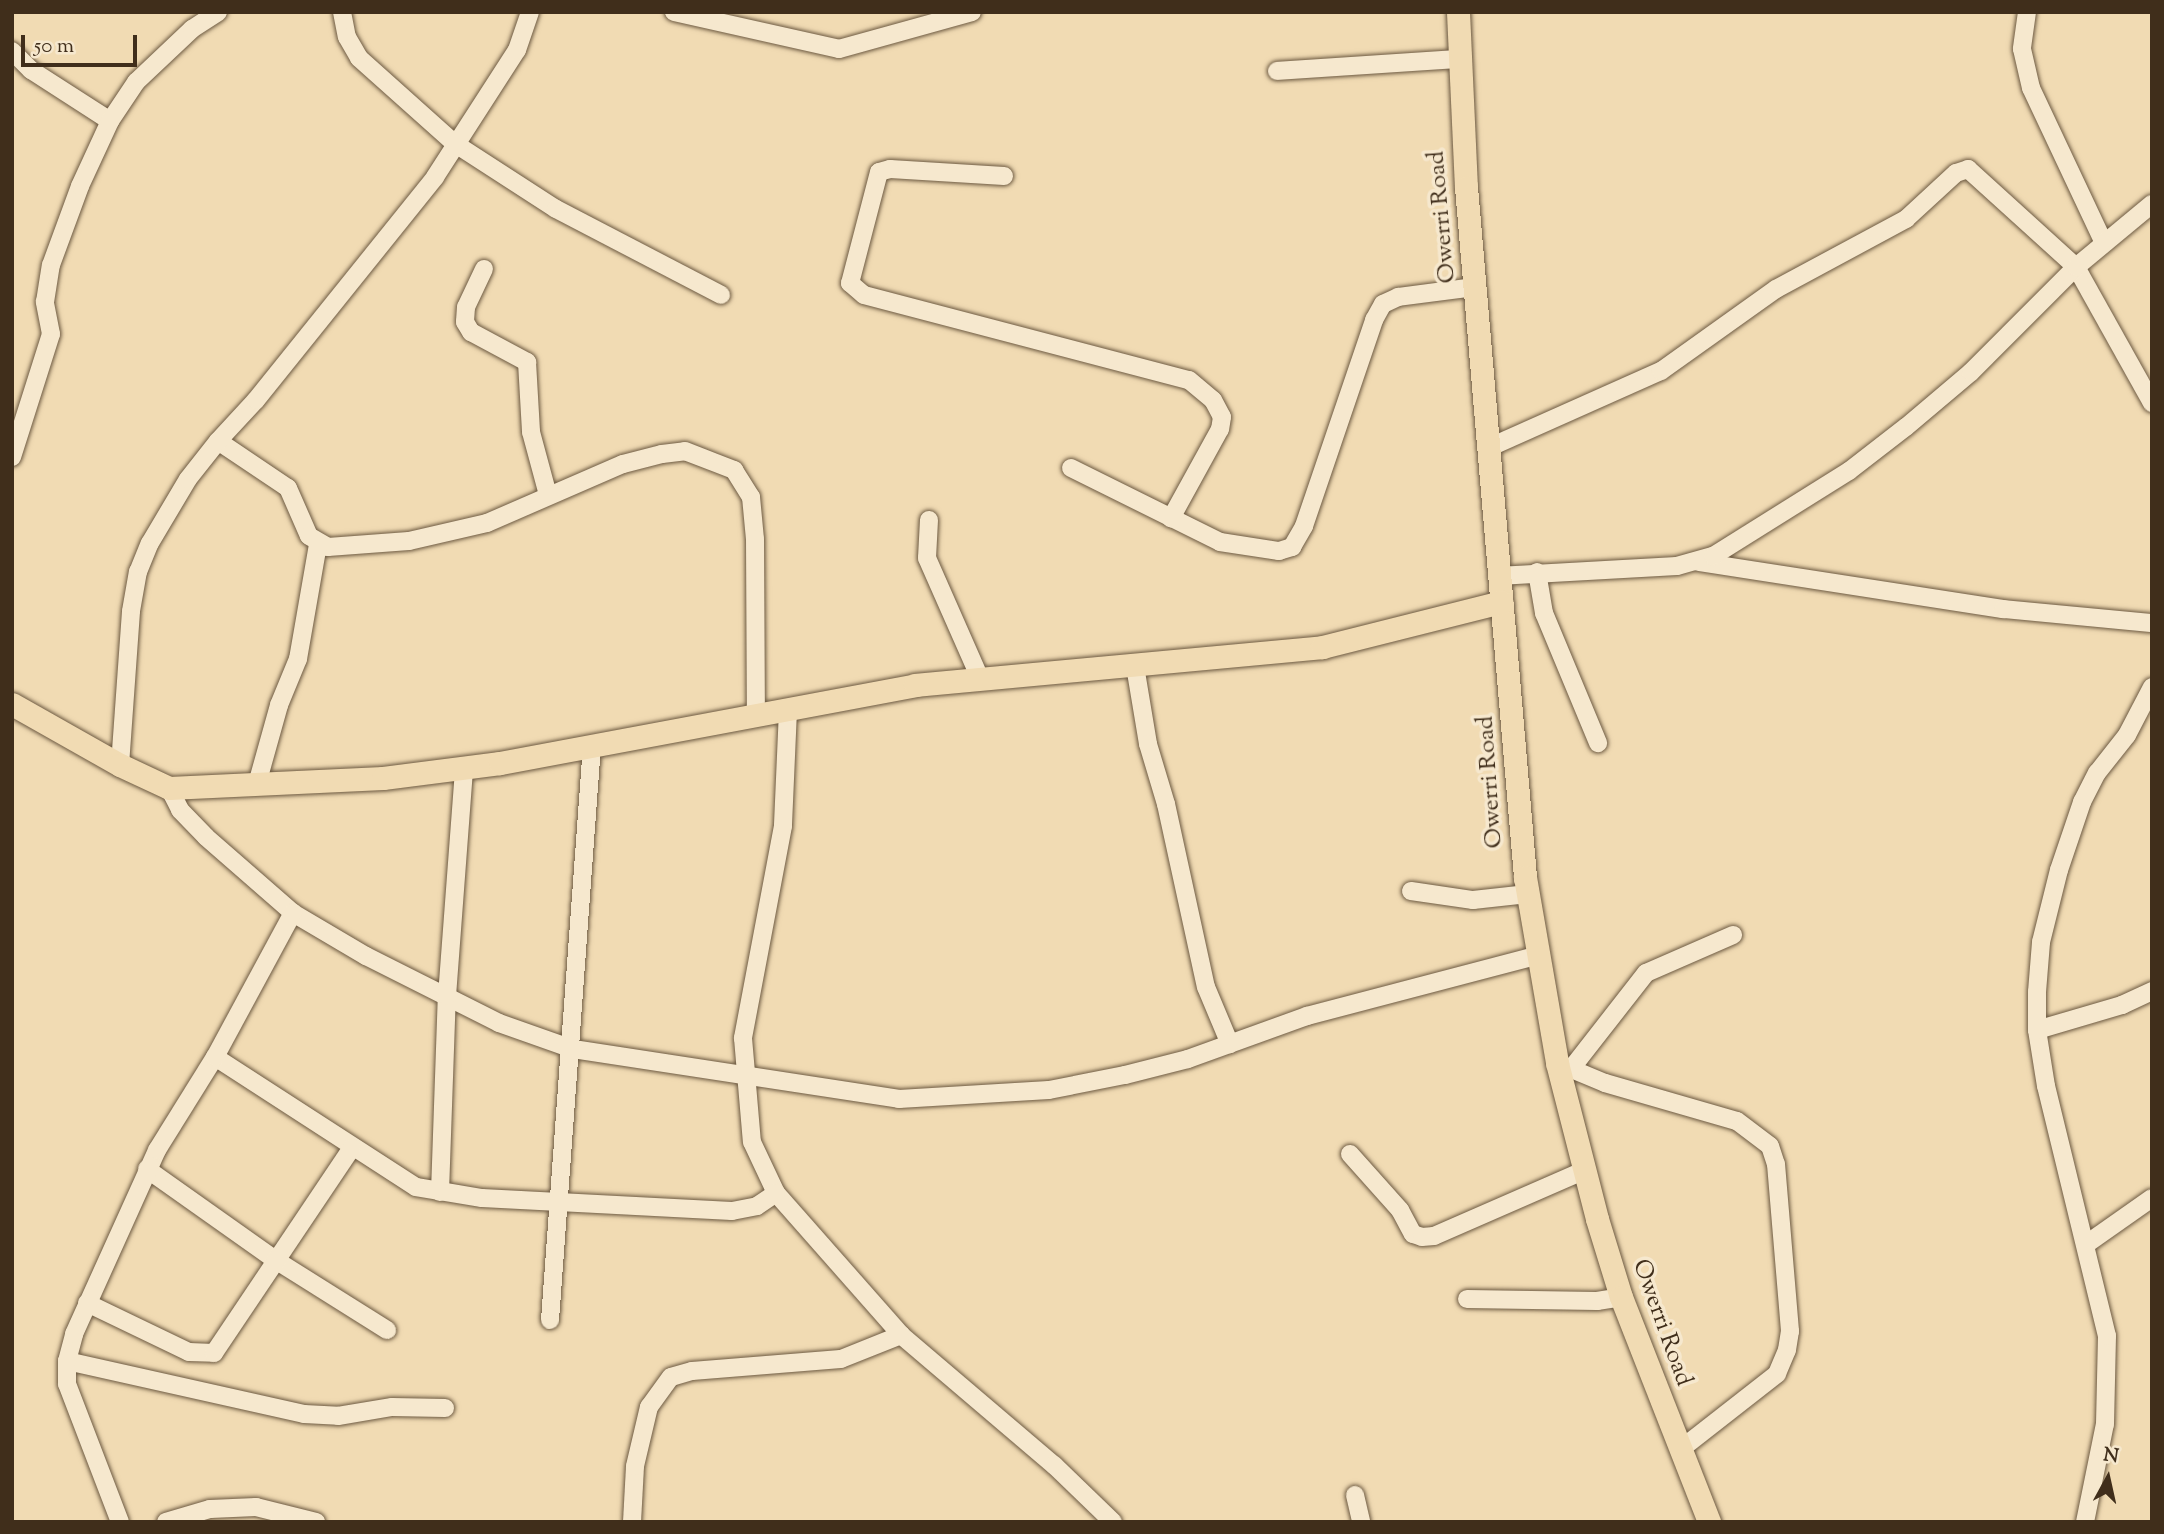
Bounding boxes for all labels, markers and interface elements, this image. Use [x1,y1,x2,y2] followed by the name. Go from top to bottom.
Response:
[24,21,140,65] scale bar
[34,32,74,62] text: 50 m
[1423,150,1463,284] street label: Owerri Road
[1472,715,1510,849] street label: Owerri Road
[1625,1256,1697,1390] street label: Owerri Road
[2102,1442,2120,1471] text: N
[2073,1443,2143,1513] north arrow

